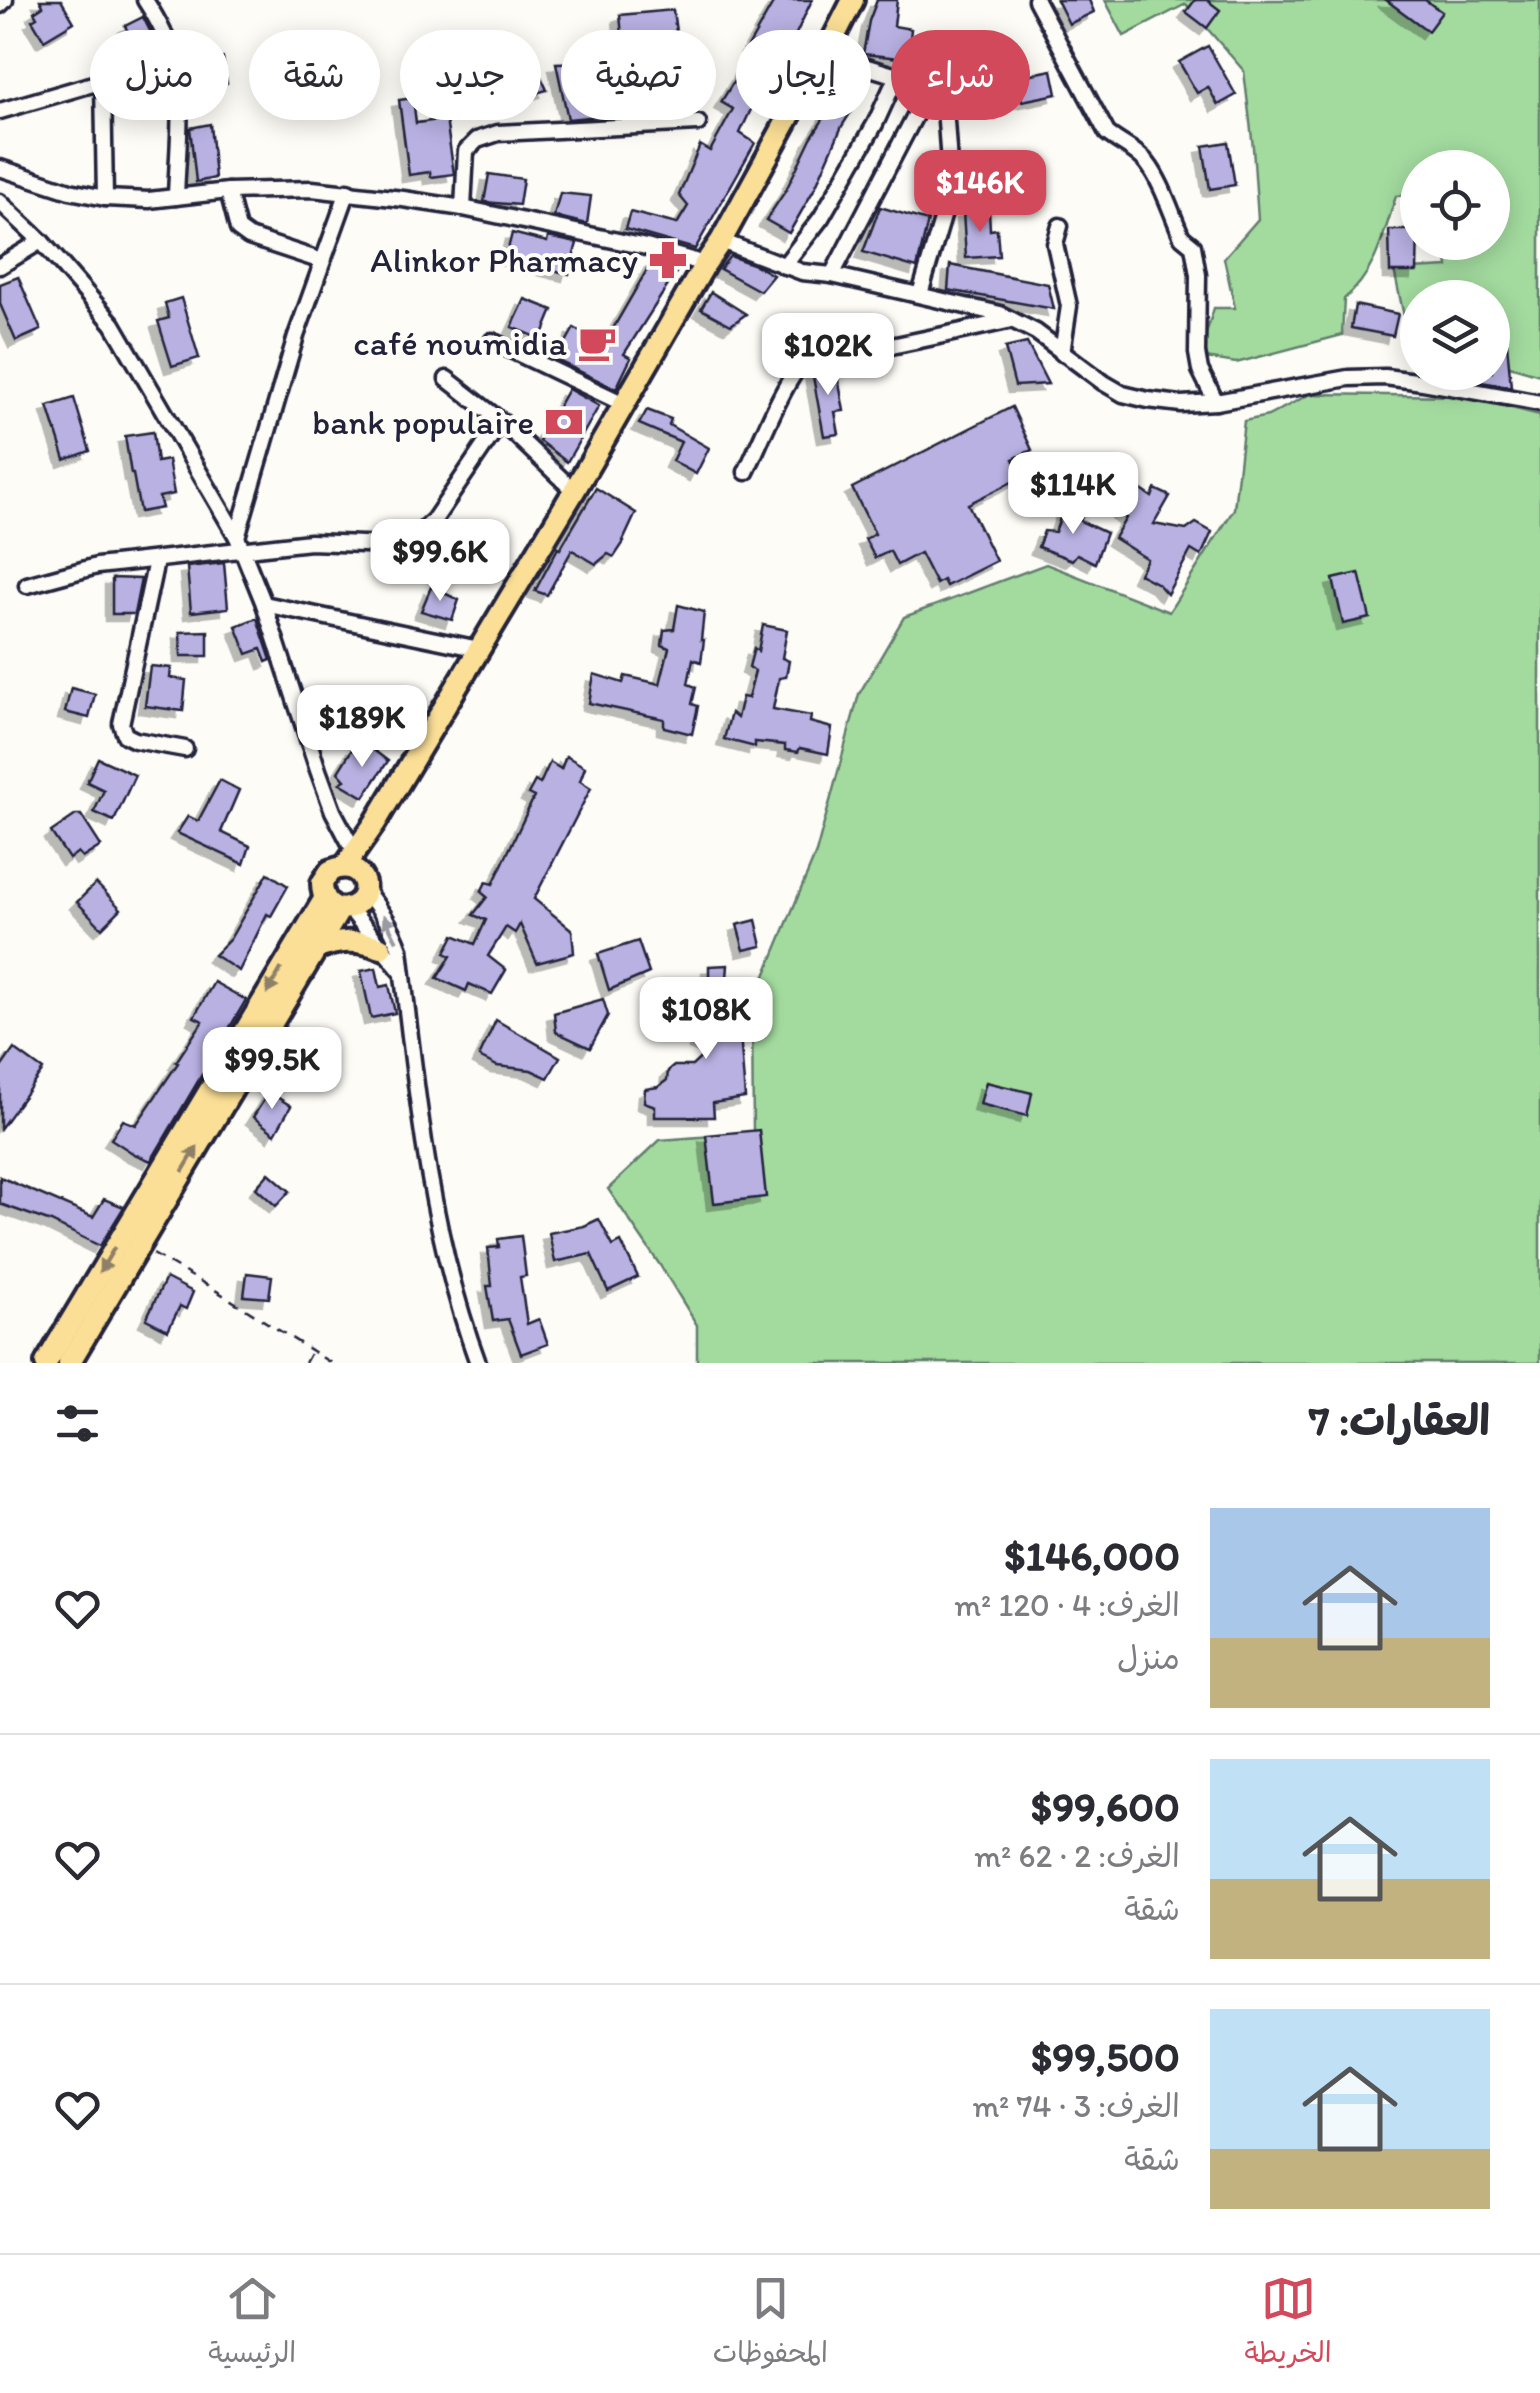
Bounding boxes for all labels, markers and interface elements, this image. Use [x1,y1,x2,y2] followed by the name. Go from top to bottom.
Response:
[90,30,229,120] chip: منزل
[249,30,380,120] chip: شقة
[400,30,541,120] chip: جديد
[561,30,716,120] chip: تصفية
[736,30,871,120] chip: إيجار
[891,30,1030,120] chip: شراء
[910,150,1050,235] pin: $146K
[1400,150,1510,390] map controls
[1400,150,1510,260] button: locate
[936,163,1024,201] text: $146K
[370,239,638,281] place label: Alinkor Pharmacy
[647,239,689,281] pharmacy icon: Alinkor Pharmacy
[1400,280,1510,390] button: layers
[758,313,898,398] pin: $102K
[353,322,567,364] place label: café noumidia
[576,322,618,364] cafe icon: café noumidia
[784,326,872,364] text: $102K
[312,401,534,443] place label: bank populaire
[543,401,585,443] bank icon: bank populaire
[1003,452,1143,537] pin: $114K
[1030,465,1116,503] text: $114K
[359,519,521,604] pin: $99.6K
[393,532,487,570] text: $99.6K
[292,685,432,770] pin: $189K
[319,698,405,736] text: $189K
[382,914,399,943] one-way arrow
[266,967,283,996] one-way arrow
[636,977,776,1062] pin: $108K
[662,990,750,1028] text: $108K
[191,1027,353,1112] pin: $99.5K
[225,1040,319,1078] text: $99.5K
[181,1145,198,1173] one-way arrow
[99,1246,116,1274] one-way arrow
[1309,1395,1490,1446] text: العقارات: 7
[50,1396,105,1451] icon: filters
[1004,1530,1180,1581] text: $146,000
[1290,1548,1410,1668] icon: home
[50,1581,105,1636] icon: heart
[954,1586,1180,1624] text: الغرف: 4 · 120 m²
[1117,1639,1180,1677] text: منزل
[1031,1781,1180,1832] text: $99,600
[1290,1799,1410,1919] icon: home
[50,1832,105,1887] icon: heart
[974,1837,1180,1875] text: الغرف: 2 · 62 m²
[1124,1890,1180,1928] text: شقة
[1031,2031,1180,2082] text: $99,500
[1290,2049,1410,2169] icon: home
[50,2082,105,2137] icon: heart
[972,2087,1180,2125] text: الغرف: 3 · 74 m²
[1124,2140,1180,2178] text: شقة
[208,2271,296,2377] tab: الرئيسية
[713,2271,828,2377] tab: المحفوظات
[1244,2271,1332,2377] tab: الخريطة

